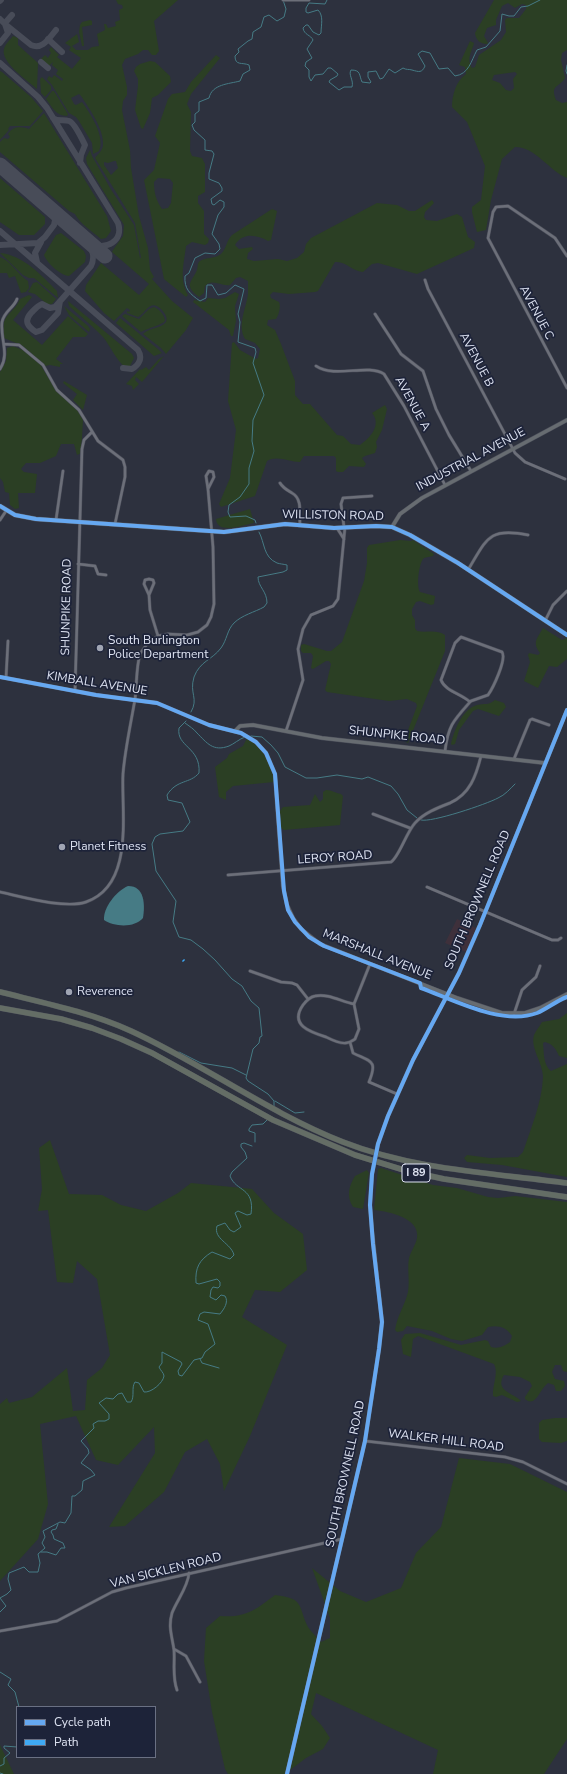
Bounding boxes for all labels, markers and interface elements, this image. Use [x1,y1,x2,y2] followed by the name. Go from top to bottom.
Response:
[516,284,556,342] street label: AVENUE C
[456,331,496,389] street label: AVENUE B
[391,374,433,434] street label: AVENUE A
[414,425,528,495] street label: INDUSTRIAL AVENUE
[282,508,384,524] street label: WILLISTON ROAD
[59,558,75,656] street label: SHUNPIKE ROAD
[108,634,208,662] place label: South Burlington Police Department
[95,643,105,653] marker: South Burlington Police Department
[46,669,148,699] street label: KIMBALL AVENUE
[348,724,446,748] street label: SHUNPIKE ROAD
[442,828,514,972] street label: SOUTH BROWNELL ROAD
[70,840,146,854] place label: Planet Fitness
[57,842,67,852] marker: Planet Fitness
[297,848,373,868] street label: LEROY ROAD
[320,927,434,983] street label: MARSHALL AVENUE
[77,985,133,999] place label: Reverence
[64,987,74,997] marker: Reverence
[402,1164,430,1182] road number: I 89
[323,1399,369,1549] street label: SOUTH BROWNELL ROAD
[387,1427,505,1455] street label: WALKER HILL ROAD
[109,1550,223,1592] street label: VAN SICKLEN ROAD
[16,1706,156,1758] legend
[54,1714,111,1730] text: Cycle path
[54,1734,79,1750] text: Path

